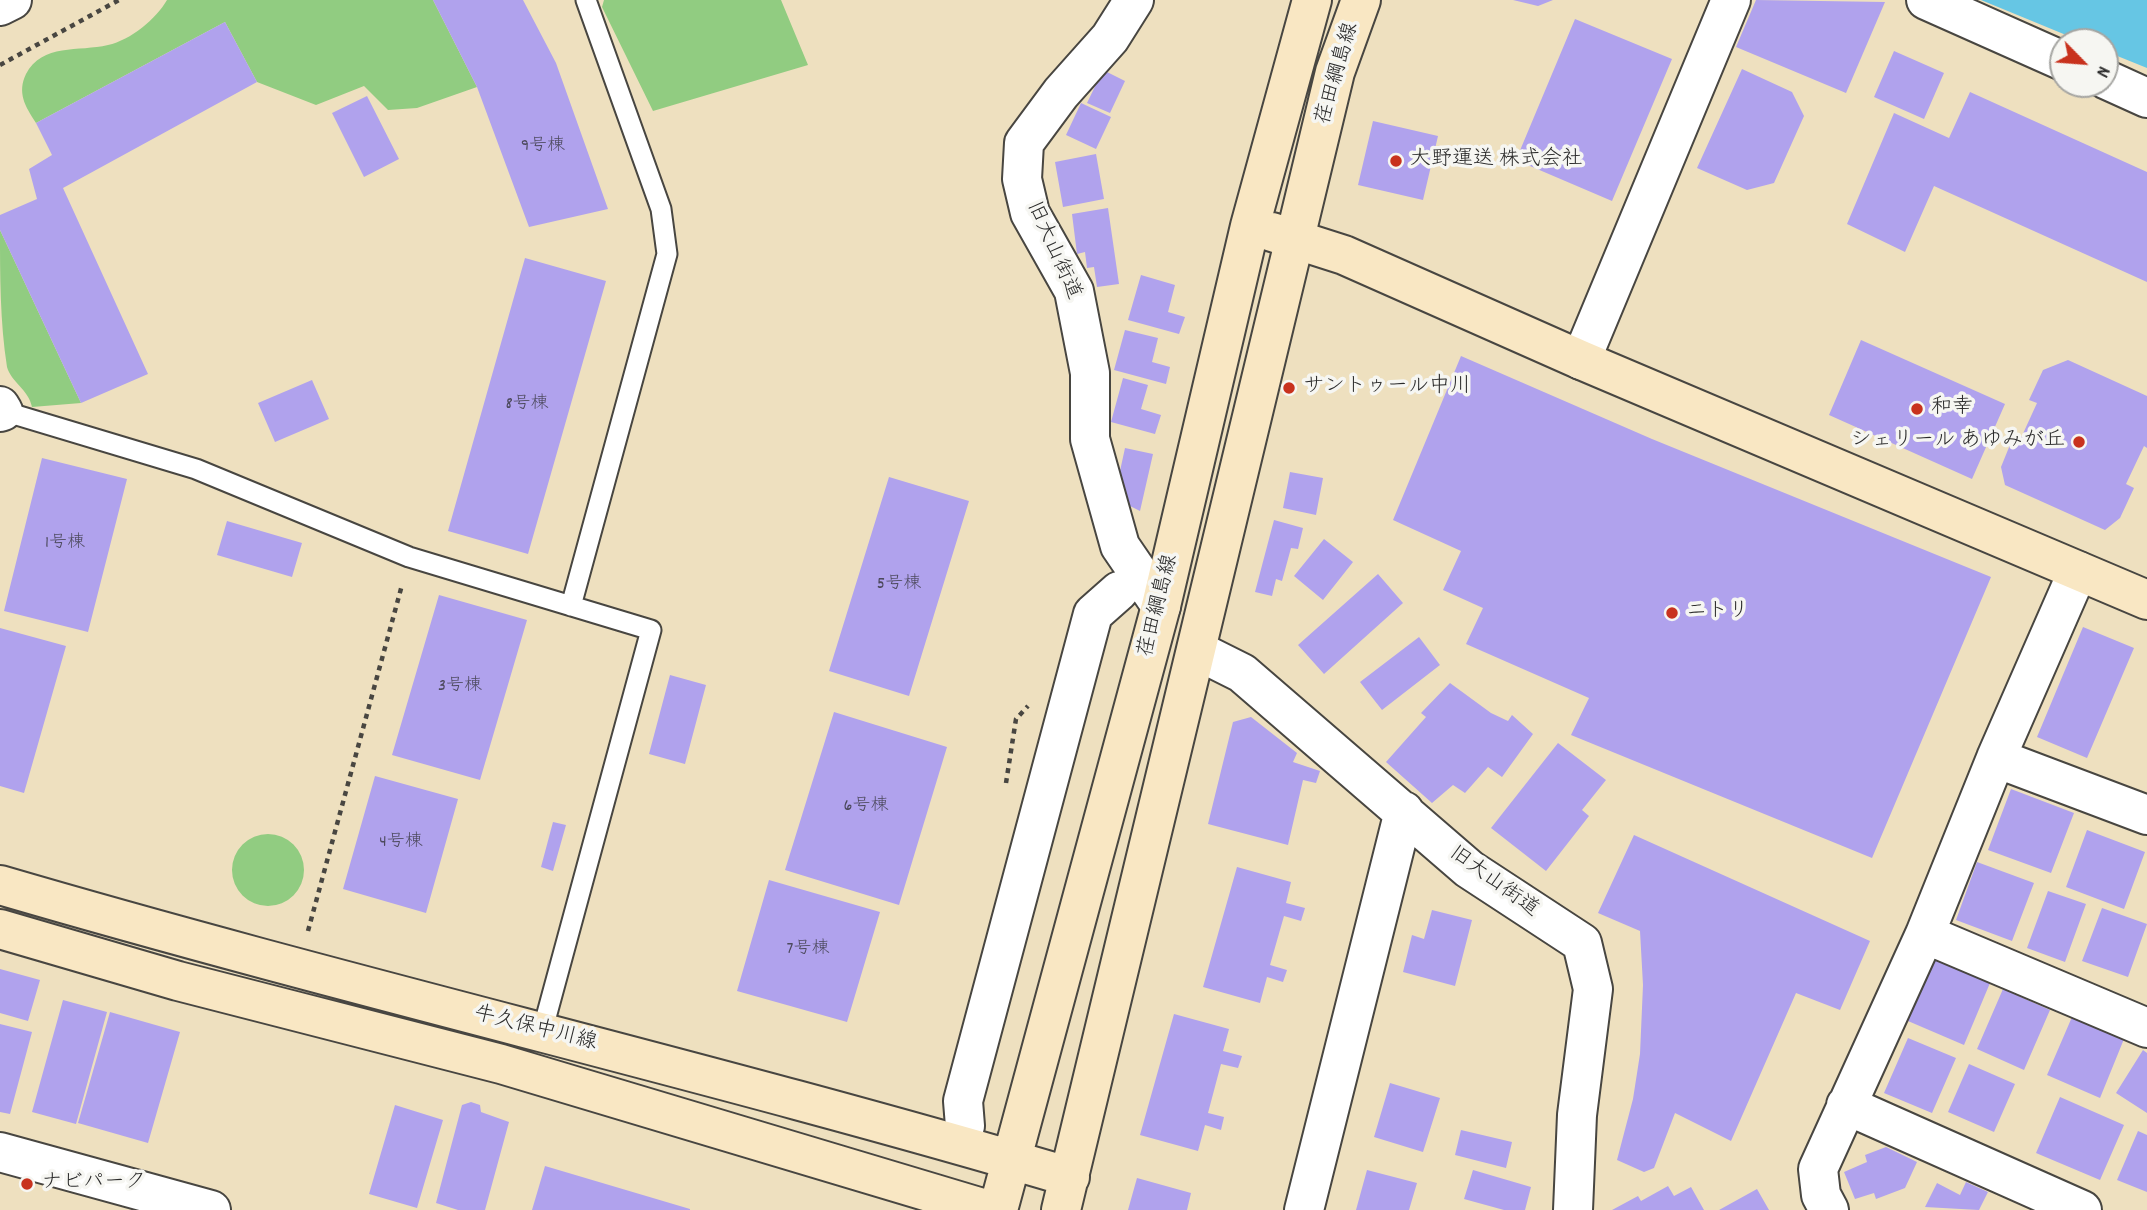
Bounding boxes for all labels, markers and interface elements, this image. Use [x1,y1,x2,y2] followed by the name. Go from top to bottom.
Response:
[1312,20,1366,128] street label: 荏田綱島線
[2049,28,2119,98] north arrow
[2087,61,2116,81] text: N
[521,137,565,159] house number: 9号棟
[1410,148,1583,174] place label: 大野運送 株式会社
[1388,153,1404,169] marker: 大野運送 株式会社
[1019,198,1085,304] street label: 旧大山街道
[1303,375,1471,401] place label: サントゥール中川
[1281,380,1297,396] marker: サントゥール中川
[505,395,549,417] house number: 8号棟
[1931,396,1973,422] place label: 和幸
[1909,401,1925,417] marker: 和幸
[1850,429,2065,455] place label: シェリール あゆみが丘
[2071,434,2087,450] marker: シェリール あゆみが丘
[45,534,85,556] house number: 1号棟
[1135,552,1185,660] street label: 荏田綱島線
[877,575,921,597] house number: 5号棟
[1686,600,1749,626] place label: ニトリ
[1664,605,1680,621] marker: ニトリ
[438,677,482,699] house number: 3号棟
[844,797,888,819] house number: 6号棟
[379,833,423,855] house number: 4号棟
[1443,842,1543,924] street label: 旧大山街道
[787,940,829,962] house number: 7号棟
[471,1003,599,1057] street label: 牛久保中川線
[41,1171,146,1197] place label: ナビパーク
[19,1176,35,1192] marker: ナビパーク

